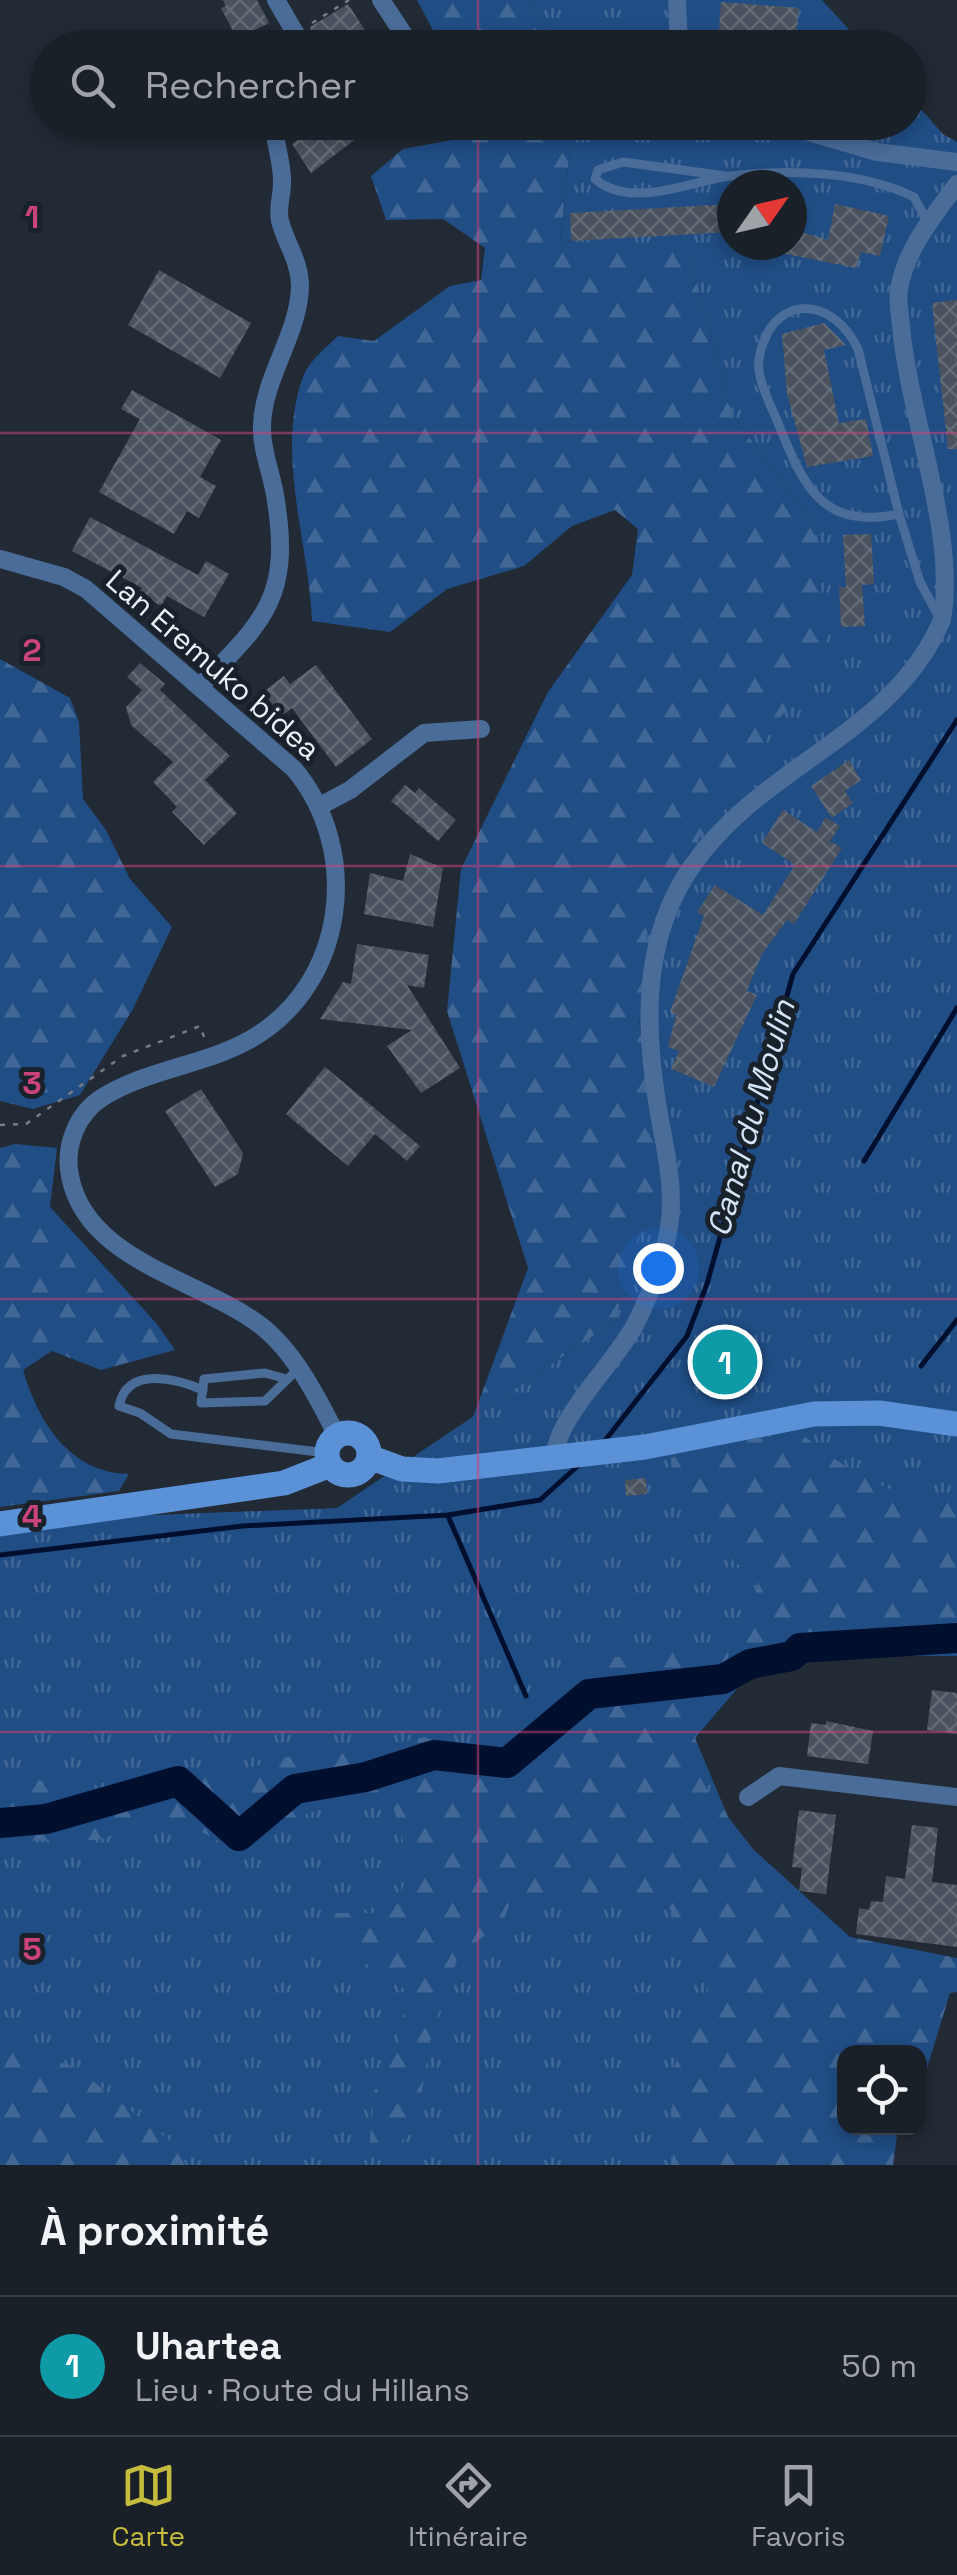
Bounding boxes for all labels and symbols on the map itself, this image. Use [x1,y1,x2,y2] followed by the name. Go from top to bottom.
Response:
[717,170,807,260] north arrow
[25,197,39,237] text: 1
[98,561,329,768] street label: Lan Eremuko bidea
[22,630,42,670] text: 2
[698,994,804,1241] water label: Canal du Moulin
[22,1063,42,1103] text: 3
[633,1243,684,1294] your location
[692,1324,758,1400] pin: 1
[22,1496,42,1536] text: 4
[22,1929,42,1969] text: 5

